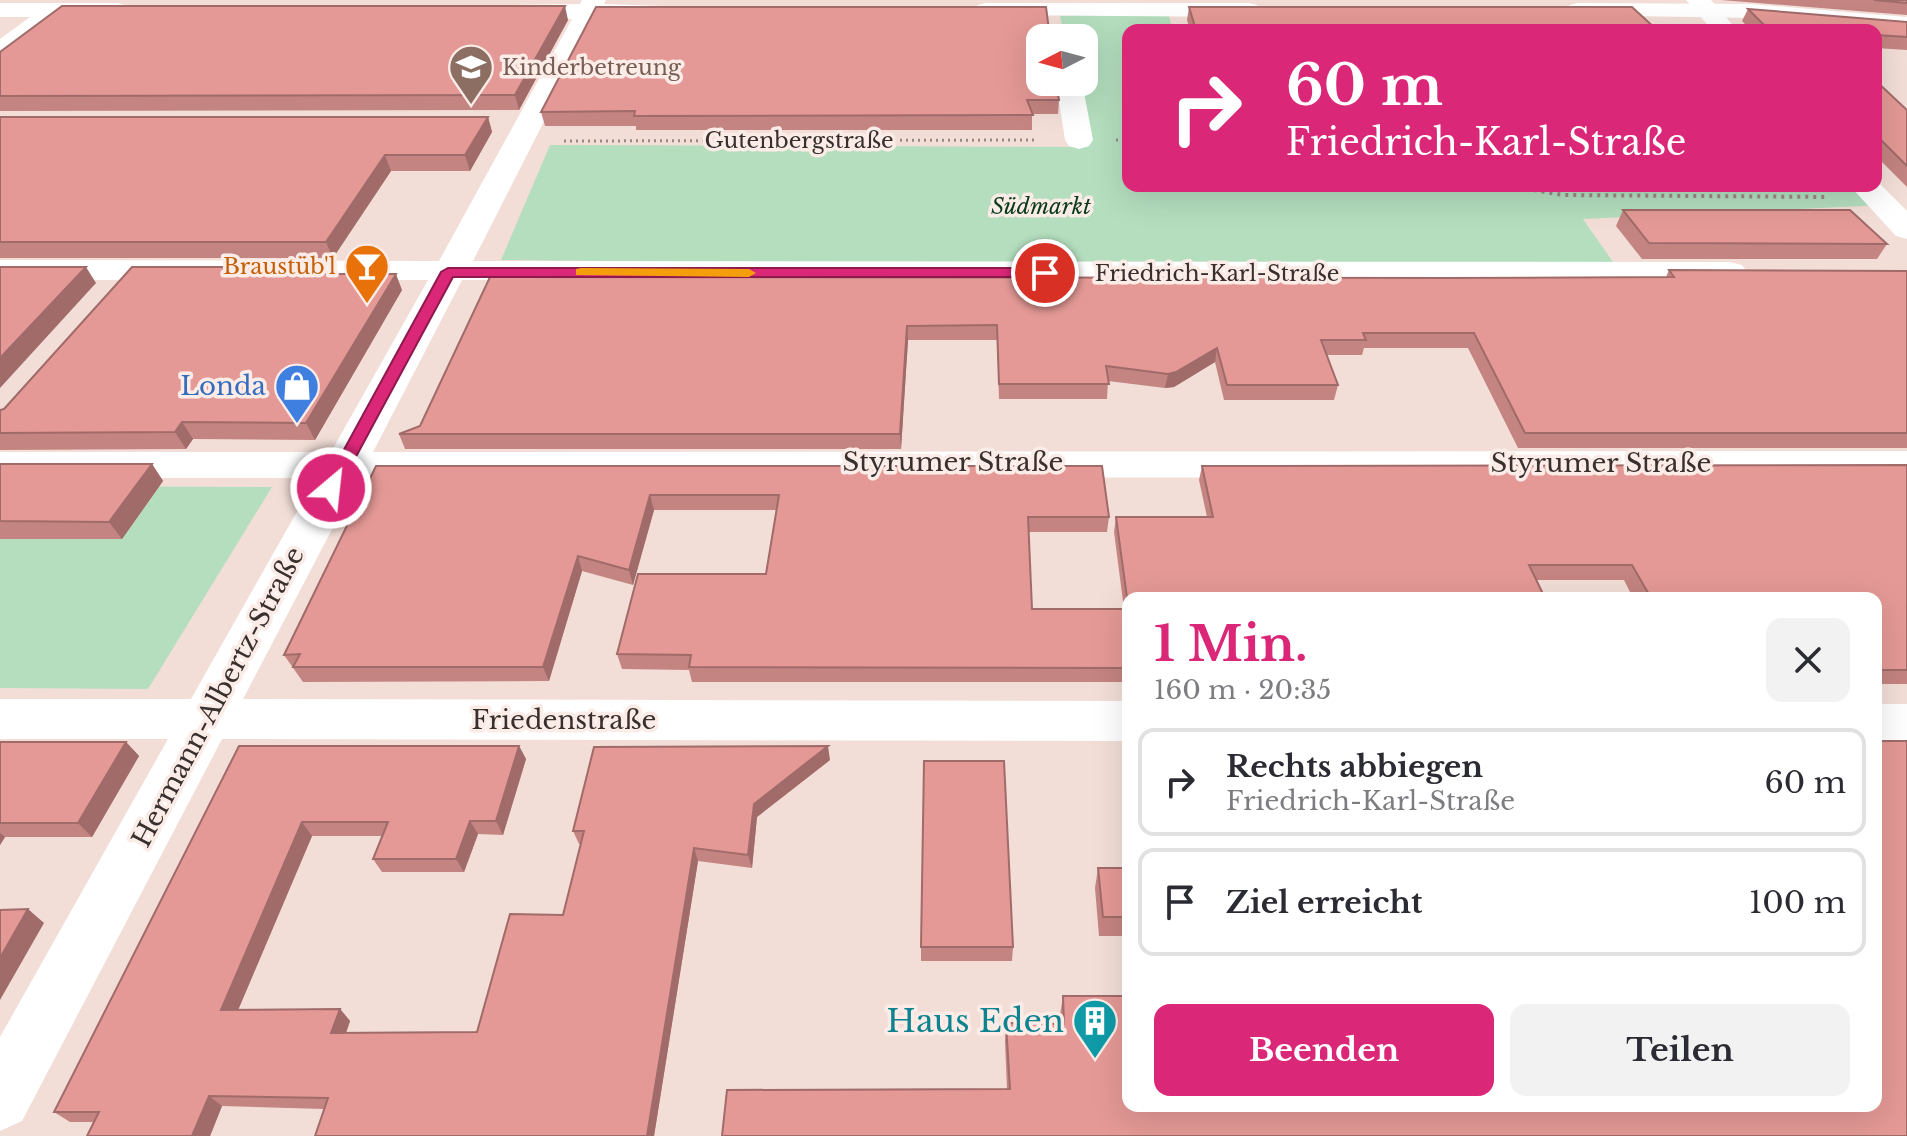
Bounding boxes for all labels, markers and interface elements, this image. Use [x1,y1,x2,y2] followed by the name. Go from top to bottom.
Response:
[1026,24,1098,96] north arrow
[1026,24,1098,96] map controls
[447,43,495,106] school or university icon: Kinderbetreung
[1286,51,1443,120] text: 60 m
[502,54,682,81] place label: Kinderbetreung
[1154,56,1258,160] icon: right
[1286,120,1686,165] text: Friedrich-Karl-Straße
[704,127,894,154] street label: Gutenbergstraße
[991,193,1091,220] park label: Südmarkt
[1011,239,1079,307] pin
[343,242,391,305] bar icon: Braustüb'l
[1023,251,1067,295] icon: arrive
[223,253,336,280] place label: Braustüb'l
[1095,260,1339,287] street label: Friedrich-Karl-Straße
[273,362,321,425] shop icon: Londa
[180,370,267,402] place label: Londa
[289,446,373,530] position arrow
[843,446,1063,478] street label: Styrumer Straße
[1491,447,1711,479] street label: Styrumer Straße
[125,541,311,853] street label: Hermann-Albertz-Straße
[1154,614,1307,674] text: 1 Min.
[1766,618,1850,702] button: close
[1154,674,1331,706] text: 160 m · 20:35
[472,704,656,736] street label: Friedenstraße
[1226,748,1483,785] text: Rechts abbiegen
[1158,760,1202,804] icon: right
[1764,764,1846,801] text: 60 m
[1226,785,1515,817] text: Friedrich-Karl-Straße
[1158,880,1202,924] icon: arrive
[1226,884,1422,921] text: Ziel erreicht
[1749,884,1846,921] text: 100 m
[1071,997,1119,1060] building icon: Haus Eden
[886,1001,1064,1041] place label: Haus Eden
[1154,1004,1494,1096] button: Beenden
[1510,1004,1850,1096] button: Teilen

